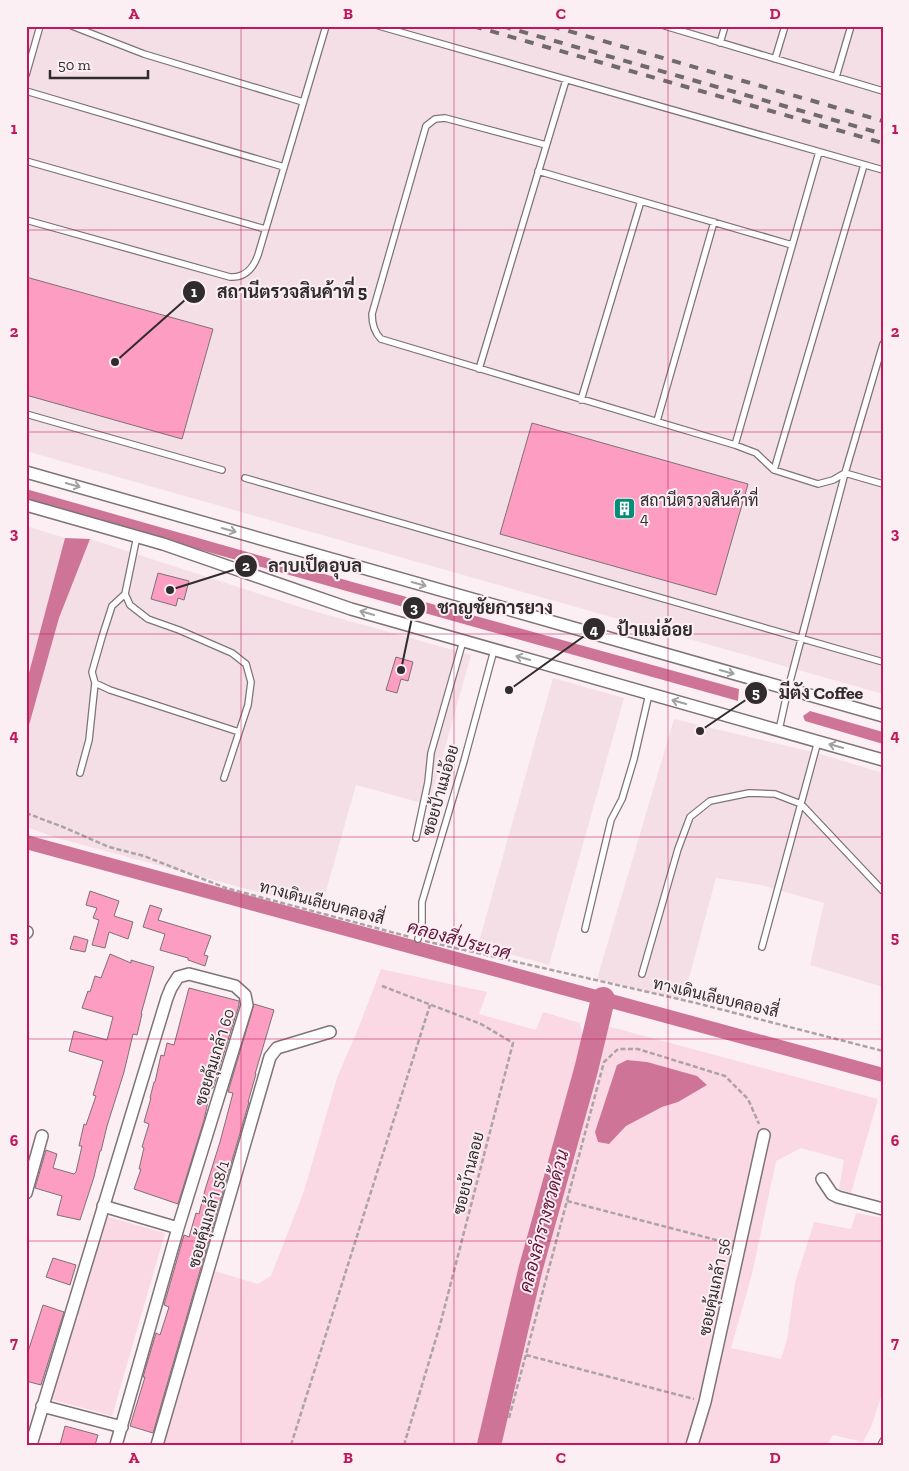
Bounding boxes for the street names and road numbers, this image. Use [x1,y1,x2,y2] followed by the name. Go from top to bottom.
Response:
[417,742,463,838] street label: ซอยป้าแม่อ้อย
[257,872,388,928] street label: ทางเดินเลียบคลองสี่
[651,969,782,1021] street label: ทางเดินเลียบคลองสี่
[190,1006,240,1109] street label: ซอยคุ้มเกล้า 60
[448,1130,488,1216] street label: ซอยบ้านลอย
[183,1158,235,1271] street label: ซอยคุ้มเกล้า 58/1
[694,1236,736,1338] street label: ซอยคุ้มเกล้า 56

